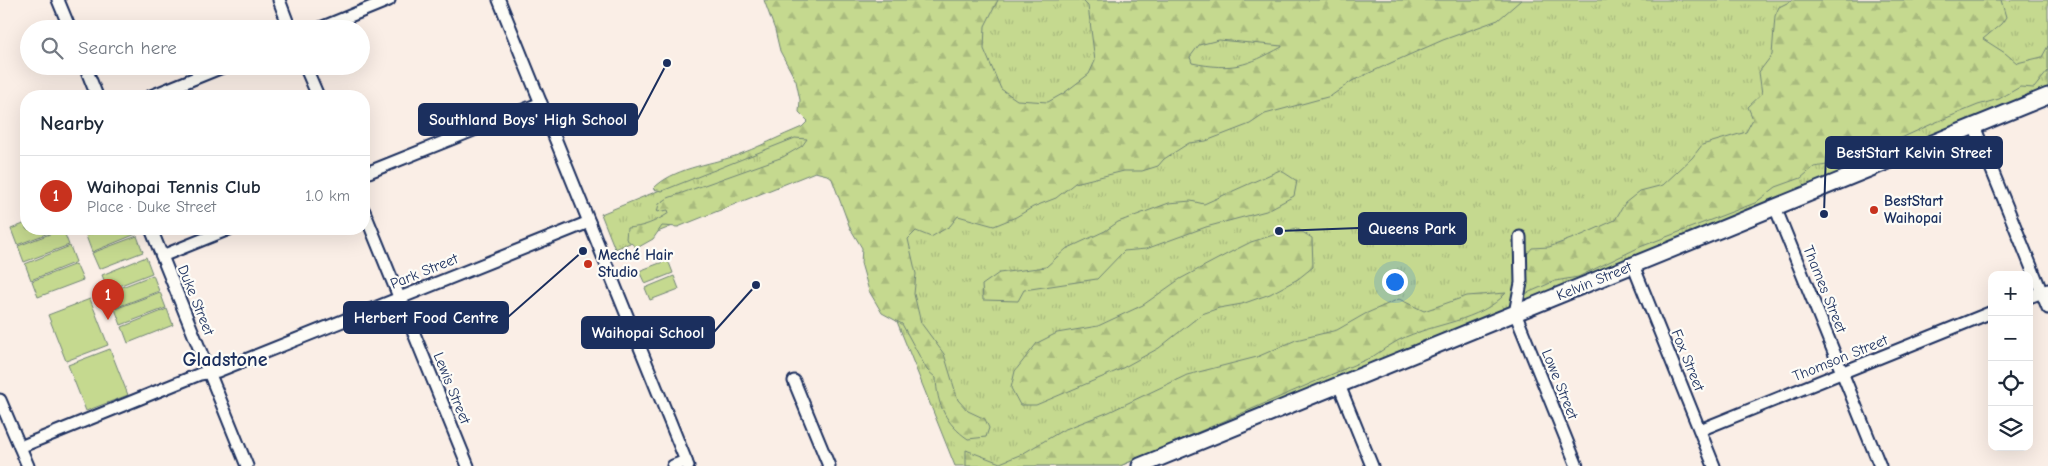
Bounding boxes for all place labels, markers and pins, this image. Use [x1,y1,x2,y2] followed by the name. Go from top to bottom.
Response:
[419,104,637,135] callout: Southland Boys' High School
[1826,137,2002,168] callout: BestStart Kelvin Street
[1884,192,1944,227] place label: BestStart Waihopai
[1868,204,1880,216] marker: BestStart Waihopai
[1359,213,1466,244] callout: Queens Park
[598,246,673,281] place label: Meché Hair Studio
[582,258,594,270] marker: Meché Hair Studio
[92,279,124,320] pin: 1
[344,302,508,333] callout: Herbert Food Centre
[582,317,714,348] callout: Waihopai School

